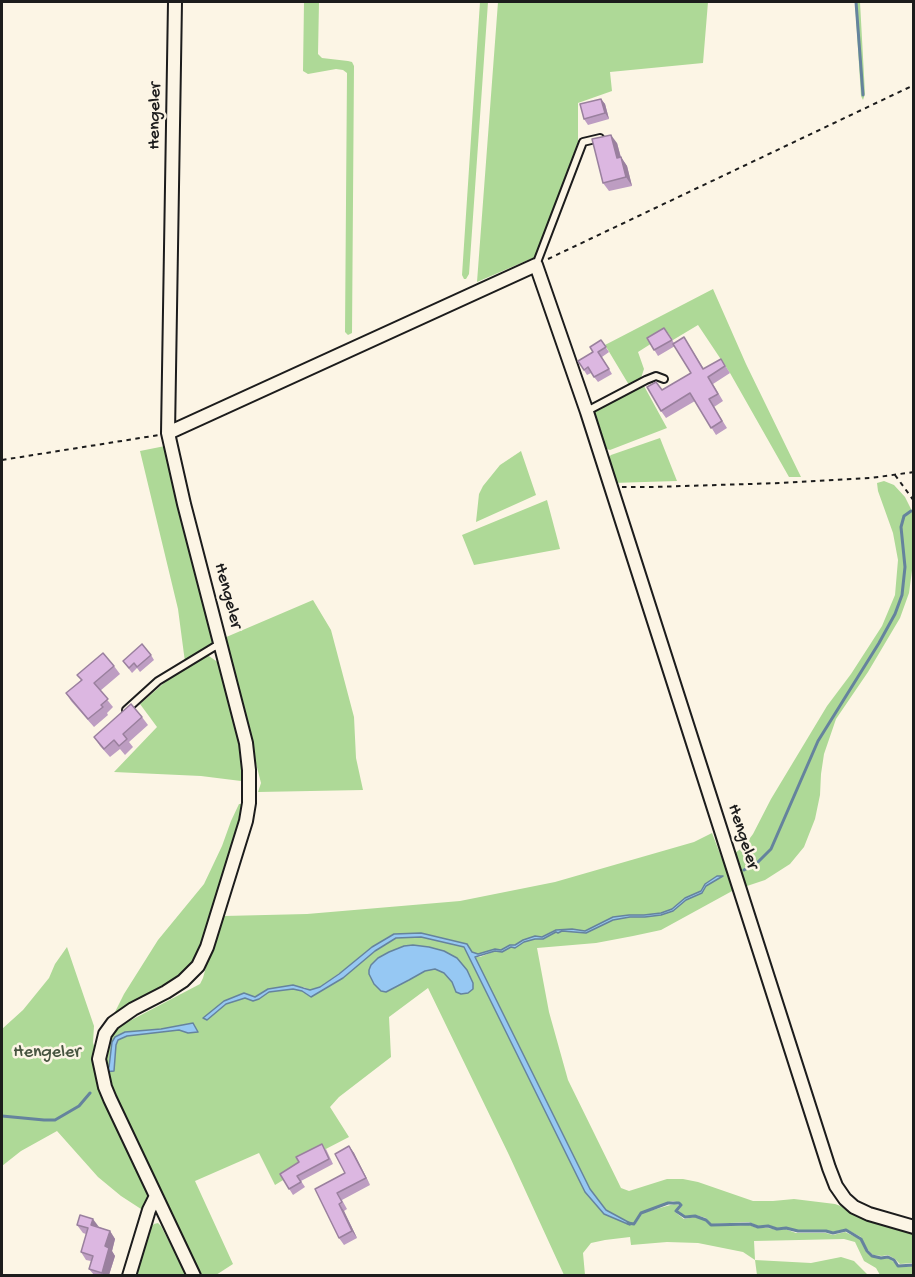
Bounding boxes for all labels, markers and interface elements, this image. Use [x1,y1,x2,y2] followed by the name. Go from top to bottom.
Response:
[145,82,167,150] street label: Hengeler
[208,561,246,631] street label: Hengeler
[721,802,763,872] street label: Hengeler
[13,1042,81,1064] park label: Hengeler

